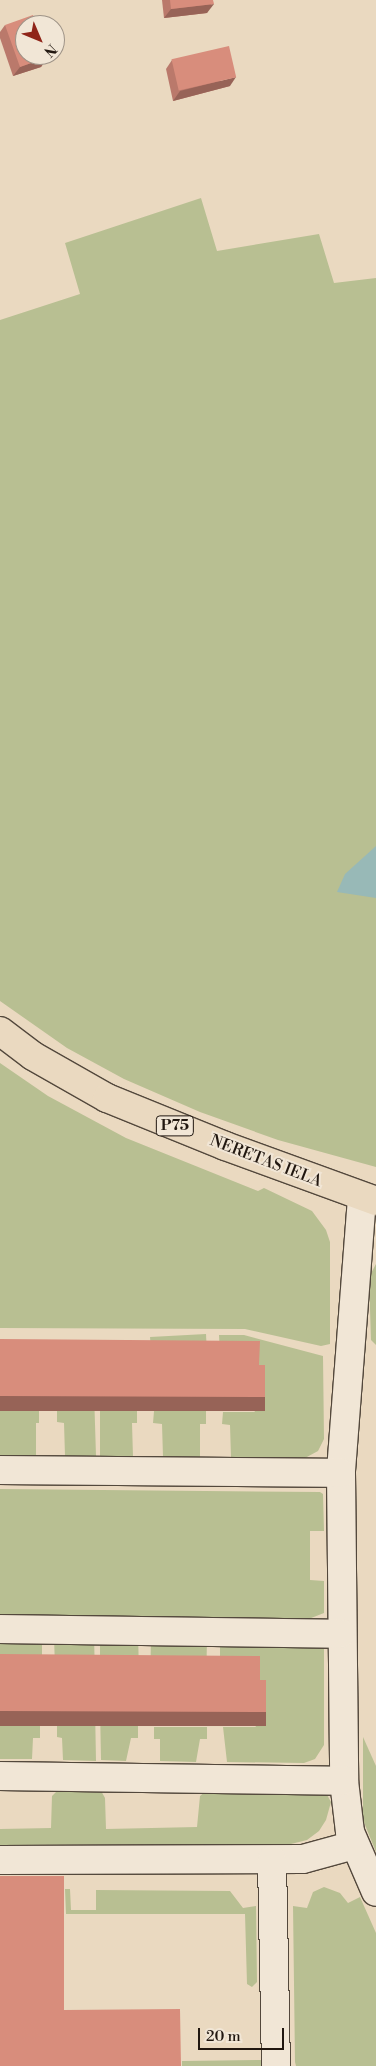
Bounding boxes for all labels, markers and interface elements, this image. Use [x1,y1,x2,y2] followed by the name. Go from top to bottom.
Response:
[15,15,65,65] north arrow
[40,40,60,60] text: N
[155,1114,195,1138] road number: P75
[207,1131,325,1191] street label: NERETAS IELA
[201,2018,287,2050] scale bar
[206,2027,241,2046] text: 20 m

